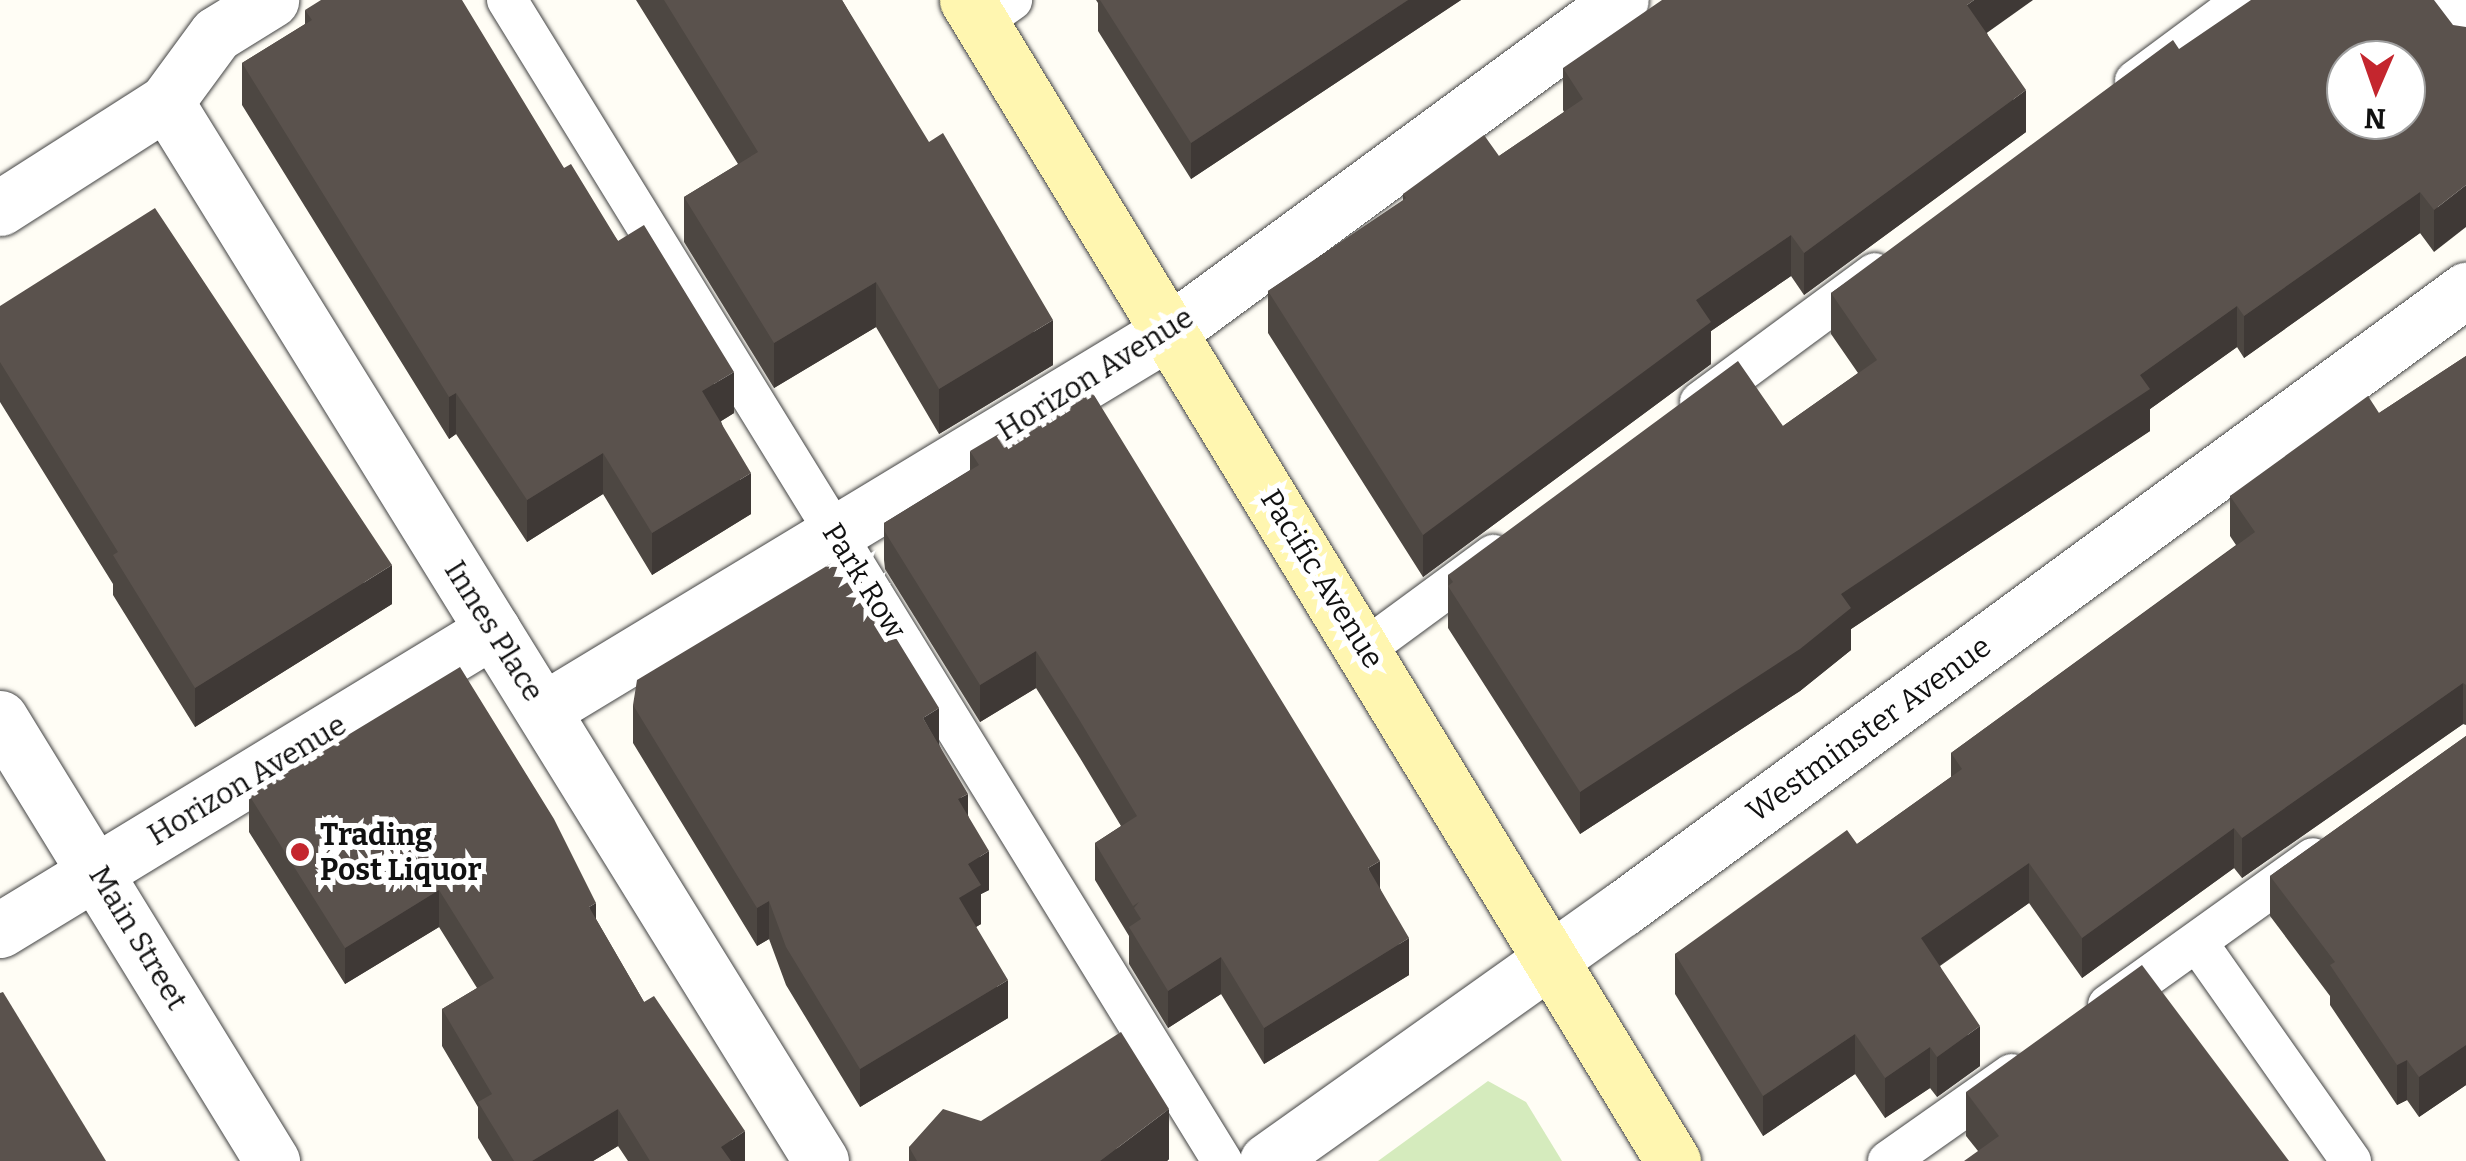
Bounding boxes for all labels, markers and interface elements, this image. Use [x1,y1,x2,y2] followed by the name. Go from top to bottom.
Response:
[2326,40,2426,140] north arrow
[2364,102,2386,135] text: N
[990,299,1200,449] street label: Horizon Avenue
[1253,483,1391,675] street label: Pacific Avenue
[815,517,913,645] street label: Park Row
[437,554,551,708] street label: Innes Place
[1740,628,1998,830] street label: Westminster Avenue
[141,707,353,853] street label: Horizon Avenue
[320,817,481,888] place label: Trading Post Liquor
[289,841,311,863] marker: Trading Post Liquor
[81,860,195,1016] street label: Main Street

